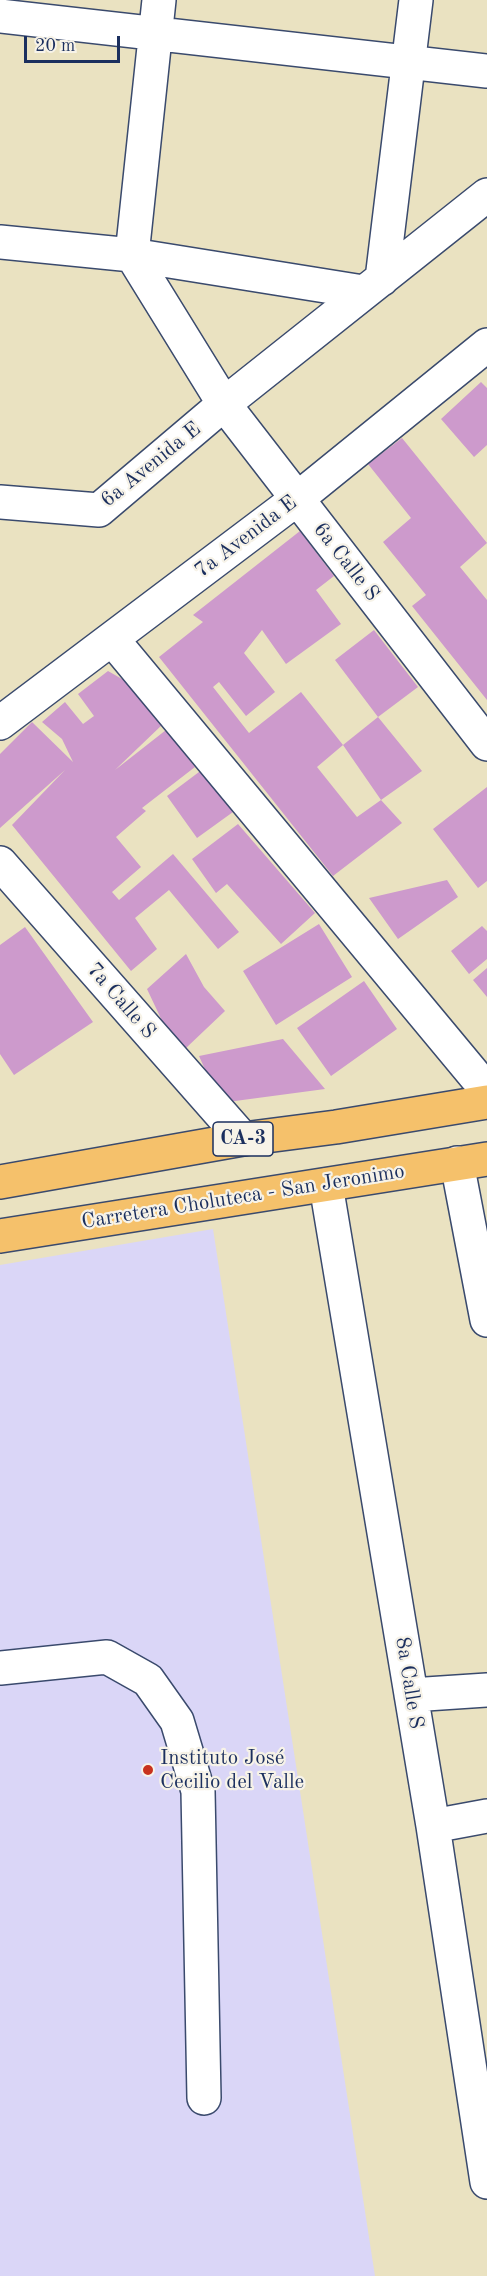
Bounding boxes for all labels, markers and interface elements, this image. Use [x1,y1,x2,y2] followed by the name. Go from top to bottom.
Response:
[27,24,123,62] scale bar
[35,37,75,55] text: 20 m
[96,417,206,513] street label: 6a Avenida E
[190,490,302,584] street label: 7a Avenida E
[308,518,384,606] street label: 6a Calle S
[81,958,161,1044] street label: 7a Calle S
[213,1122,273,1156] road number: CA-3
[80,1159,406,1235] street label: Carretera Choluteca - San Jeronimo
[389,1635,429,1731] street label: 8a Calle S
[160,1745,304,1795] place label: Instituto José Cecilio del Valle
[141,1763,155,1777] marker: Instituto José Cecilio del Valle

